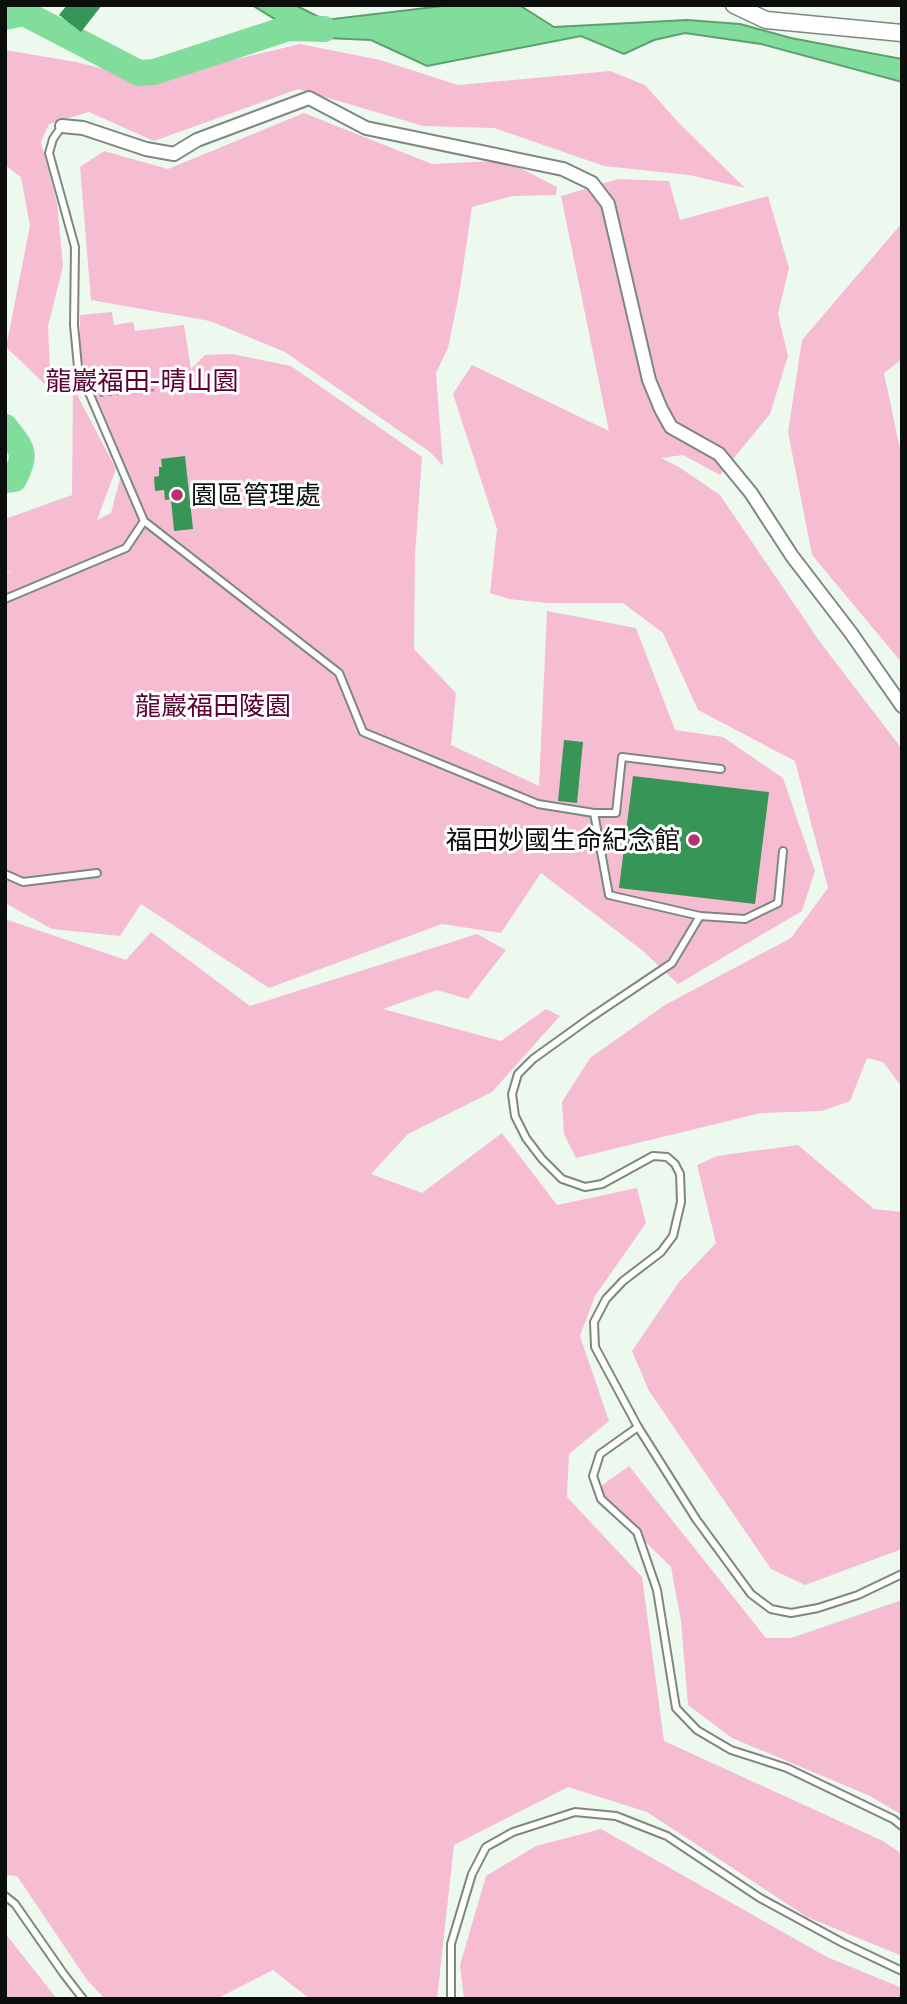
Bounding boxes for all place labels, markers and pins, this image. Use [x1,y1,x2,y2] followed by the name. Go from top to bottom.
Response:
[191,479,321,511] place label: 園區管理處
[169,487,185,503] marker: 園區管理處
[446,824,680,856] place label: 福田妙國生命紀念館
[686,832,702,848] marker: 福田妙國生命紀念館

